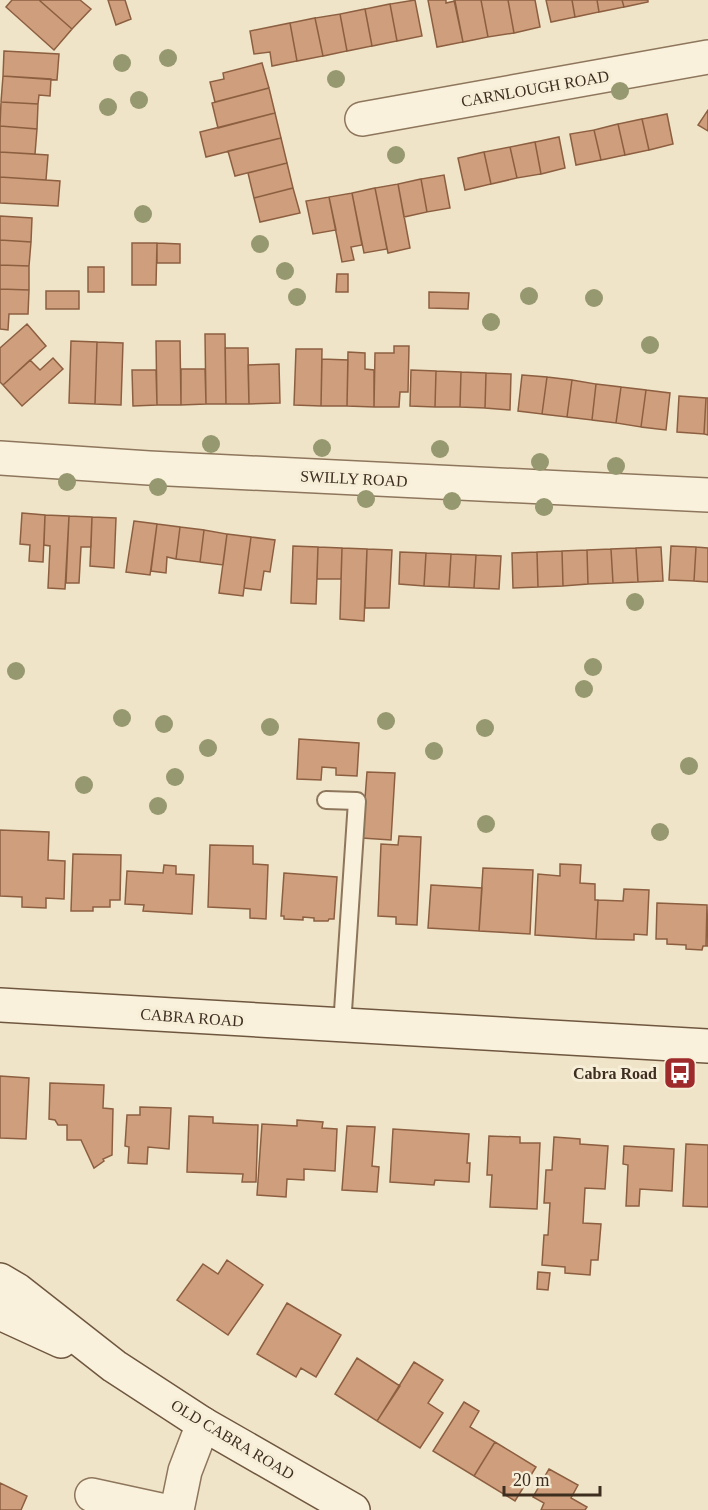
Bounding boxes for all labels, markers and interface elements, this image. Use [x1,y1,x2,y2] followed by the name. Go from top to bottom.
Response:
[460,67,610,110] street label: CARNLOUGH ROAD
[300,467,408,490] street label: SWILLY ROAD
[140,1005,244,1030] street label: CABRA ROAD
[662,1055,698,1091] bus stop icon: Cabra Road
[573,1065,657,1082] place label: Cabra Road
[168,1396,297,1483] street label: OLD CABRA ROAD
[504,1459,600,1497] scale bar
[513,1470,550,1490] text: 20 m

